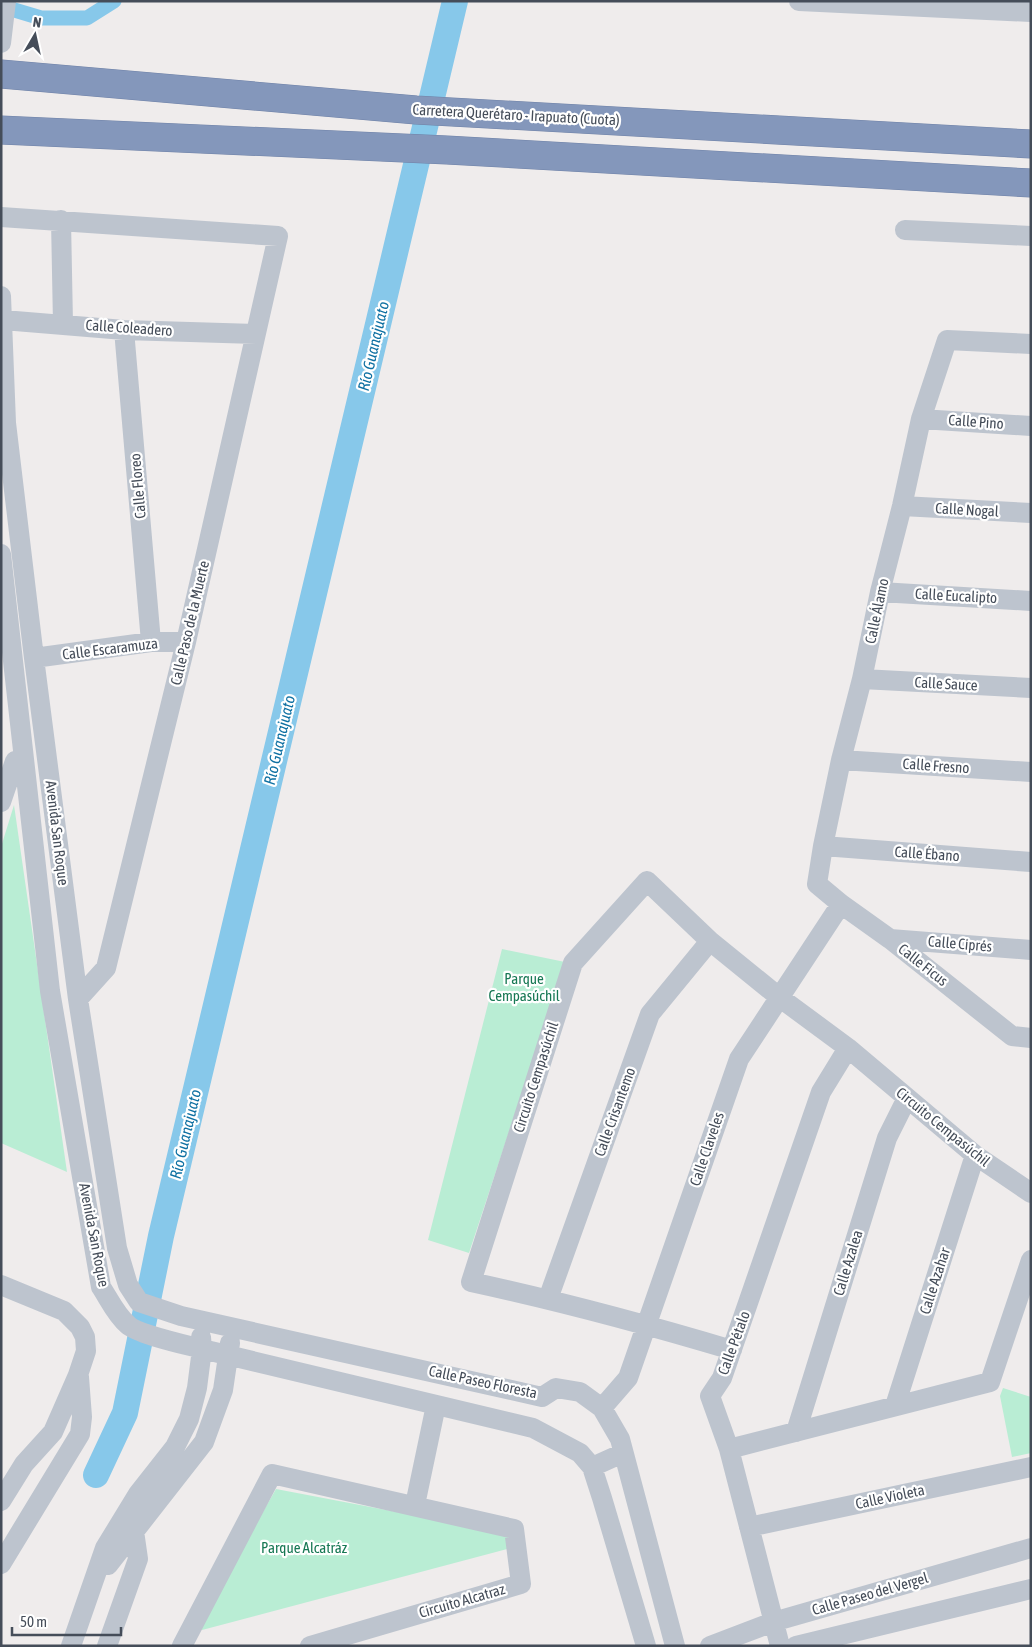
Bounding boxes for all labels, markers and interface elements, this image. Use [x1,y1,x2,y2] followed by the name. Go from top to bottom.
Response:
[10,10,60,60] north arrow
[32,14,42,31] text: N
[412,101,620,128] street label: Carretera Querétaro - Irapuato (Cuota)
[354,300,393,393] water label: Río Guanajuato
[85,316,173,339] street label: Calle Coleadero
[948,411,1004,432] street label: Calle Pino
[126,453,149,519] street label: Calle Floreo
[935,499,999,520] street label: Calle Nogal
[167,559,212,687] street label: Calle Paso de la Muerte
[861,577,892,645] street label: Calle Álamo
[914,585,998,606] street label: Calle Eucalipto
[61,634,159,663] street label: Calle Escaramuza
[914,673,978,694] street label: Calle Sauce
[260,694,299,787] water label: Río Guanajuato
[902,755,970,776] street label: Calle Fresno
[43,780,72,886] street label: Avenida San Roque
[894,843,960,864] street label: Calle Ébano
[927,932,993,955] street label: Calle Ciprés
[895,940,951,989] street label: Calle Ficus
[488,970,560,1004] park label: Parque Cempasúchil
[510,1019,561,1134] street label: Circuito Cempasúchil
[591,1065,638,1159] street label: Calle Crisantemo
[893,1084,994,1170] street label: Circuito Cempasúchil
[166,1088,205,1181] water label: Río Guanajuato
[686,1110,727,1188] street label: Calle Claveles
[76,1182,113,1288] street label: Avenida San Roque
[829,1228,866,1298] street label: Calle Azalea
[916,1245,953,1316] street label: Calle Azahar
[714,1309,753,1377] street label: Calle Pétalo
[427,1362,539,1401] street label: Calle Paseo Floresta
[854,1481,926,1512] street label: Calle Violeta
[261,1539,348,1556] park label: Parque Alcatráz
[810,1569,930,1618] street label: Calle Paseo del Vergel
[417,1580,507,1621] street label: Circuito Alcatraz
[12,1604,121,1636] scale bar
[20,1613,47,1630] text: 50 m

